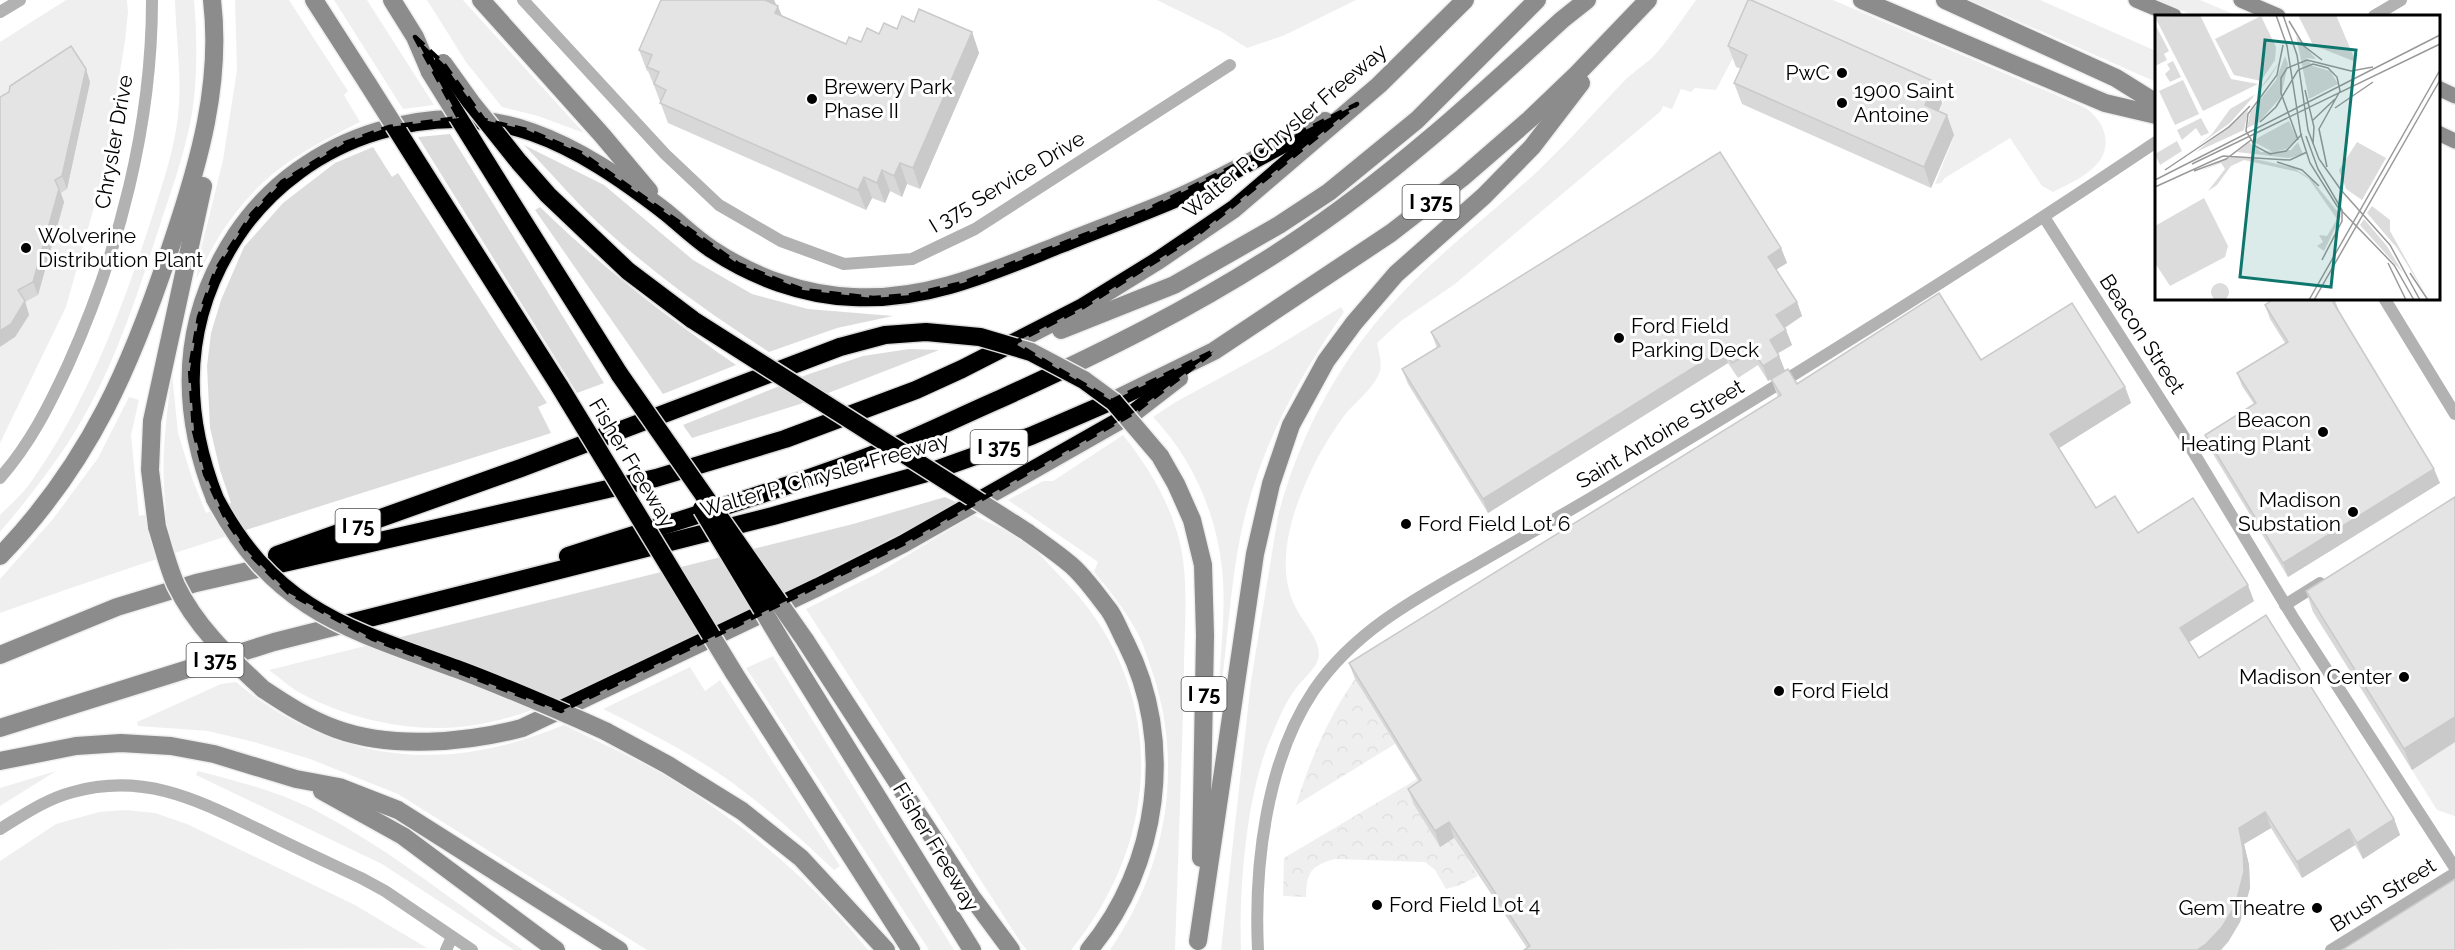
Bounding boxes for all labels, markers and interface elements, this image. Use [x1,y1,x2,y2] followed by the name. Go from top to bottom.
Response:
[2155,15,2440,300] inset map
[1178,38,1391,223] street label: Walter P. Chrysler Freeway
[1785,60,1830,85] place label: PwC
[1835,66,1849,80] marker: PwC
[89,73,138,211] street label: Chrysler Drive
[824,74,953,123] place label: Brewery Park Phase II
[1854,78,1954,127] place label: 1900 Saint Antoine
[805,92,819,106] marker: Brewery Park Phase II
[1835,96,1849,110] marker: 1900 Saint Antoine
[925,125,1089,238] street label: I 375 Service Drive
[1402,185,1460,219] road number: I 375
[38,223,203,272] place label: Wolverine Distribution Plant
[19,241,33,255] marker: Wolverine Distribution Plant
[2094,269,2190,398] street label: Beacon Street
[1631,313,1759,362] place label: Ford Field Parking Deck
[1612,331,1626,345] marker: Ford Field Parking Deck
[1571,374,1748,493] street label: Saint Antoine Street
[584,394,681,532] street label: Fisher Freeway
[2180,407,2311,456] place label: Beacon Heating Plant
[2316,425,2330,439] marker: Beacon Heating Plant
[698,427,952,522] street label: Walter P. Chrysler Freeway
[970,430,1028,464] road number: I 375
[2238,487,2341,536] place label: Madison Substation
[2346,505,2360,519] marker: Madison Substation
[336,509,380,543] road number: I 75
[1418,511,1570,536] place label: Ford Field Lot 6
[1399,517,1413,531] marker: Ford Field Lot 6
[186,643,244,677] road number: I 375
[2239,664,2393,689] place label: Madison Center
[2397,670,2411,684] marker: Madison Center
[1182,677,1226,711] road number: I 75
[1791,678,1889,703] place label: Ford Field
[1772,684,1786,698] marker: Ford Field
[888,778,985,916] street label: Fisher Freeway
[2325,852,2440,937] street label: Brush Street
[1389,892,1540,917] place label: Ford Field Lot 4
[2178,895,2305,920] place label: Gem Theatre
[1370,898,1384,912] marker: Ford Field Lot 4
[2310,901,2324,915] marker: Gem Theatre

